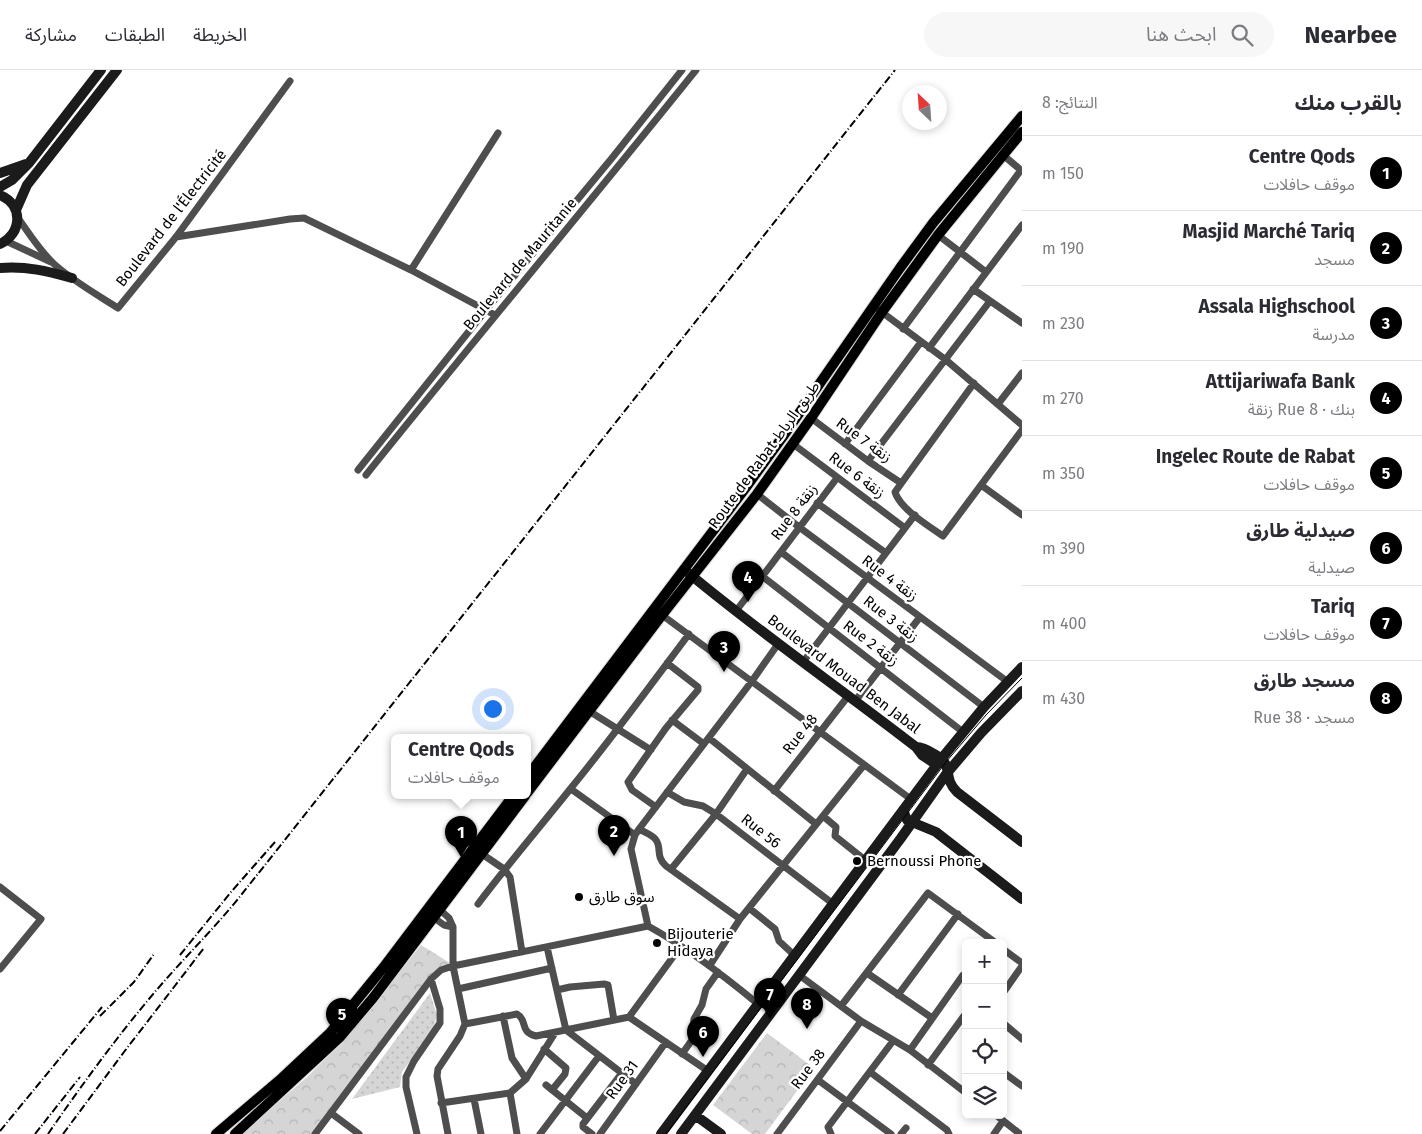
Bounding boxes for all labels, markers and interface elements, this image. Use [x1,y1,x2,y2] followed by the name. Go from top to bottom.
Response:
[924,12,1274,57] search box
[1228,21,1256,49] icon: search
[1304,21,1397,49] text: Nearbee
[1146,23,1216,46] text: ابحث هنا
[25,24,77,46] text: مشاركة
[105,24,165,46] text: الطبقات
[193,24,247,46] text: الخريطة
[902,85,947,130] north arrow
[1295,90,1402,116] text: بالقرب منك
[1042,93,1098,112] text: النتائج: 8
[1249,145,1355,168] text: Centre Qods
[112,146,230,290] street label: Boulevard de l'Électricité
[1042,164,1084,183] text: 150 m
[1382,164,1390,183] text: 1
[1263,175,1355,194] text: موقف حافلات
[459,194,581,334] street label: Boulevard de Mauritanie
[1183,220,1355,243] text: Masjid Marché Tariq
[1042,239,1084,258] text: 190 m
[1382,239,1390,258] text: 2
[1314,250,1355,269] text: مسجد
[1199,295,1355,318] text: Assala Highschool
[1042,314,1085,333] text: 230 m
[1382,314,1390,333] text: 3
[1312,325,1355,344] text: مدرسة
[1206,370,1355,393] text: Attijariwafa Bank
[705,378,824,533] street label: Route de Rabat طريق الرباط
[1042,389,1084,408] text: 270 m
[1381,389,1391,408] text: 4
[1248,400,1355,419] text: بنك · Rue 8 زنقة
[833,414,895,466] street label: Rue 7 زنقة
[1156,445,1355,468] text: Ingelec Route de Rabat
[825,448,889,502] street label: Rue 6 زنقة
[1042,464,1085,483] text: 350 m
[1382,464,1390,483] text: 5
[1263,475,1355,494] text: موقف حافلات
[767,480,821,544] street label: Rue 8 زنقة
[1246,519,1355,542] text: صيدلية طارق
[1042,539,1085,558] text: 390 m
[1381,539,1391,558] text: 6
[858,551,922,605] street label: Rue 4 زنقة
[1308,558,1355,577] text: صيدلية
[732,561,764,602] pin: 4
[860,592,922,646] street label: Rue 3 زنقة
[1311,595,1355,618] text: Tariq
[764,611,925,738] street label: Boulevard Mouad Ben Jabal
[1042,614,1086,633] text: 400 m
[1382,614,1390,633] text: 7
[840,616,902,670] street label: Rue 2 زنقة
[1263,625,1355,644] text: موقف حافلات
[708,631,740,672] pin: 3
[1254,669,1355,692] text: مسجد طارق
[1042,689,1085,708] text: 430 m
[1381,689,1391,708] text: 8
[480,696,506,722] your location
[1253,708,1355,727] text: مسجد · Rue 38
[779,710,821,758] street label: Rue 48
[391,734,531,799] popup
[408,738,514,761] text: Centre Qods
[408,768,500,787] text: موقف حافلات
[738,810,784,852] street label: Rue 56
[598,815,630,856] pin: 2
[445,816,477,857] pin: 1
[867,852,981,870] place label: Bernoussi Phone
[851,855,863,867] marker: Bernoussi Phone
[589,888,655,906] place label: سوق طارق
[573,891,585,903] marker: سوق طارق
[667,925,734,960] place label: Bijouterie Hidaya
[651,937,663,949] marker: Bijouterie Hidaya
[962,939,1007,1119] map controls
[962,939,1007,984] button: +
[754,978,786,1019] pin: 7
[962,984,1007,1029] button: −
[791,988,823,1029] pin: 8
[326,998,358,1039] pin: 5
[687,1016,719,1057] pin: 6
[962,1029,1007,1074] button: locate
[787,1045,829,1093] street label: Rue 38
[602,1057,642,1103] street label: Rue 31
[962,1074,1007,1119] button: layers

